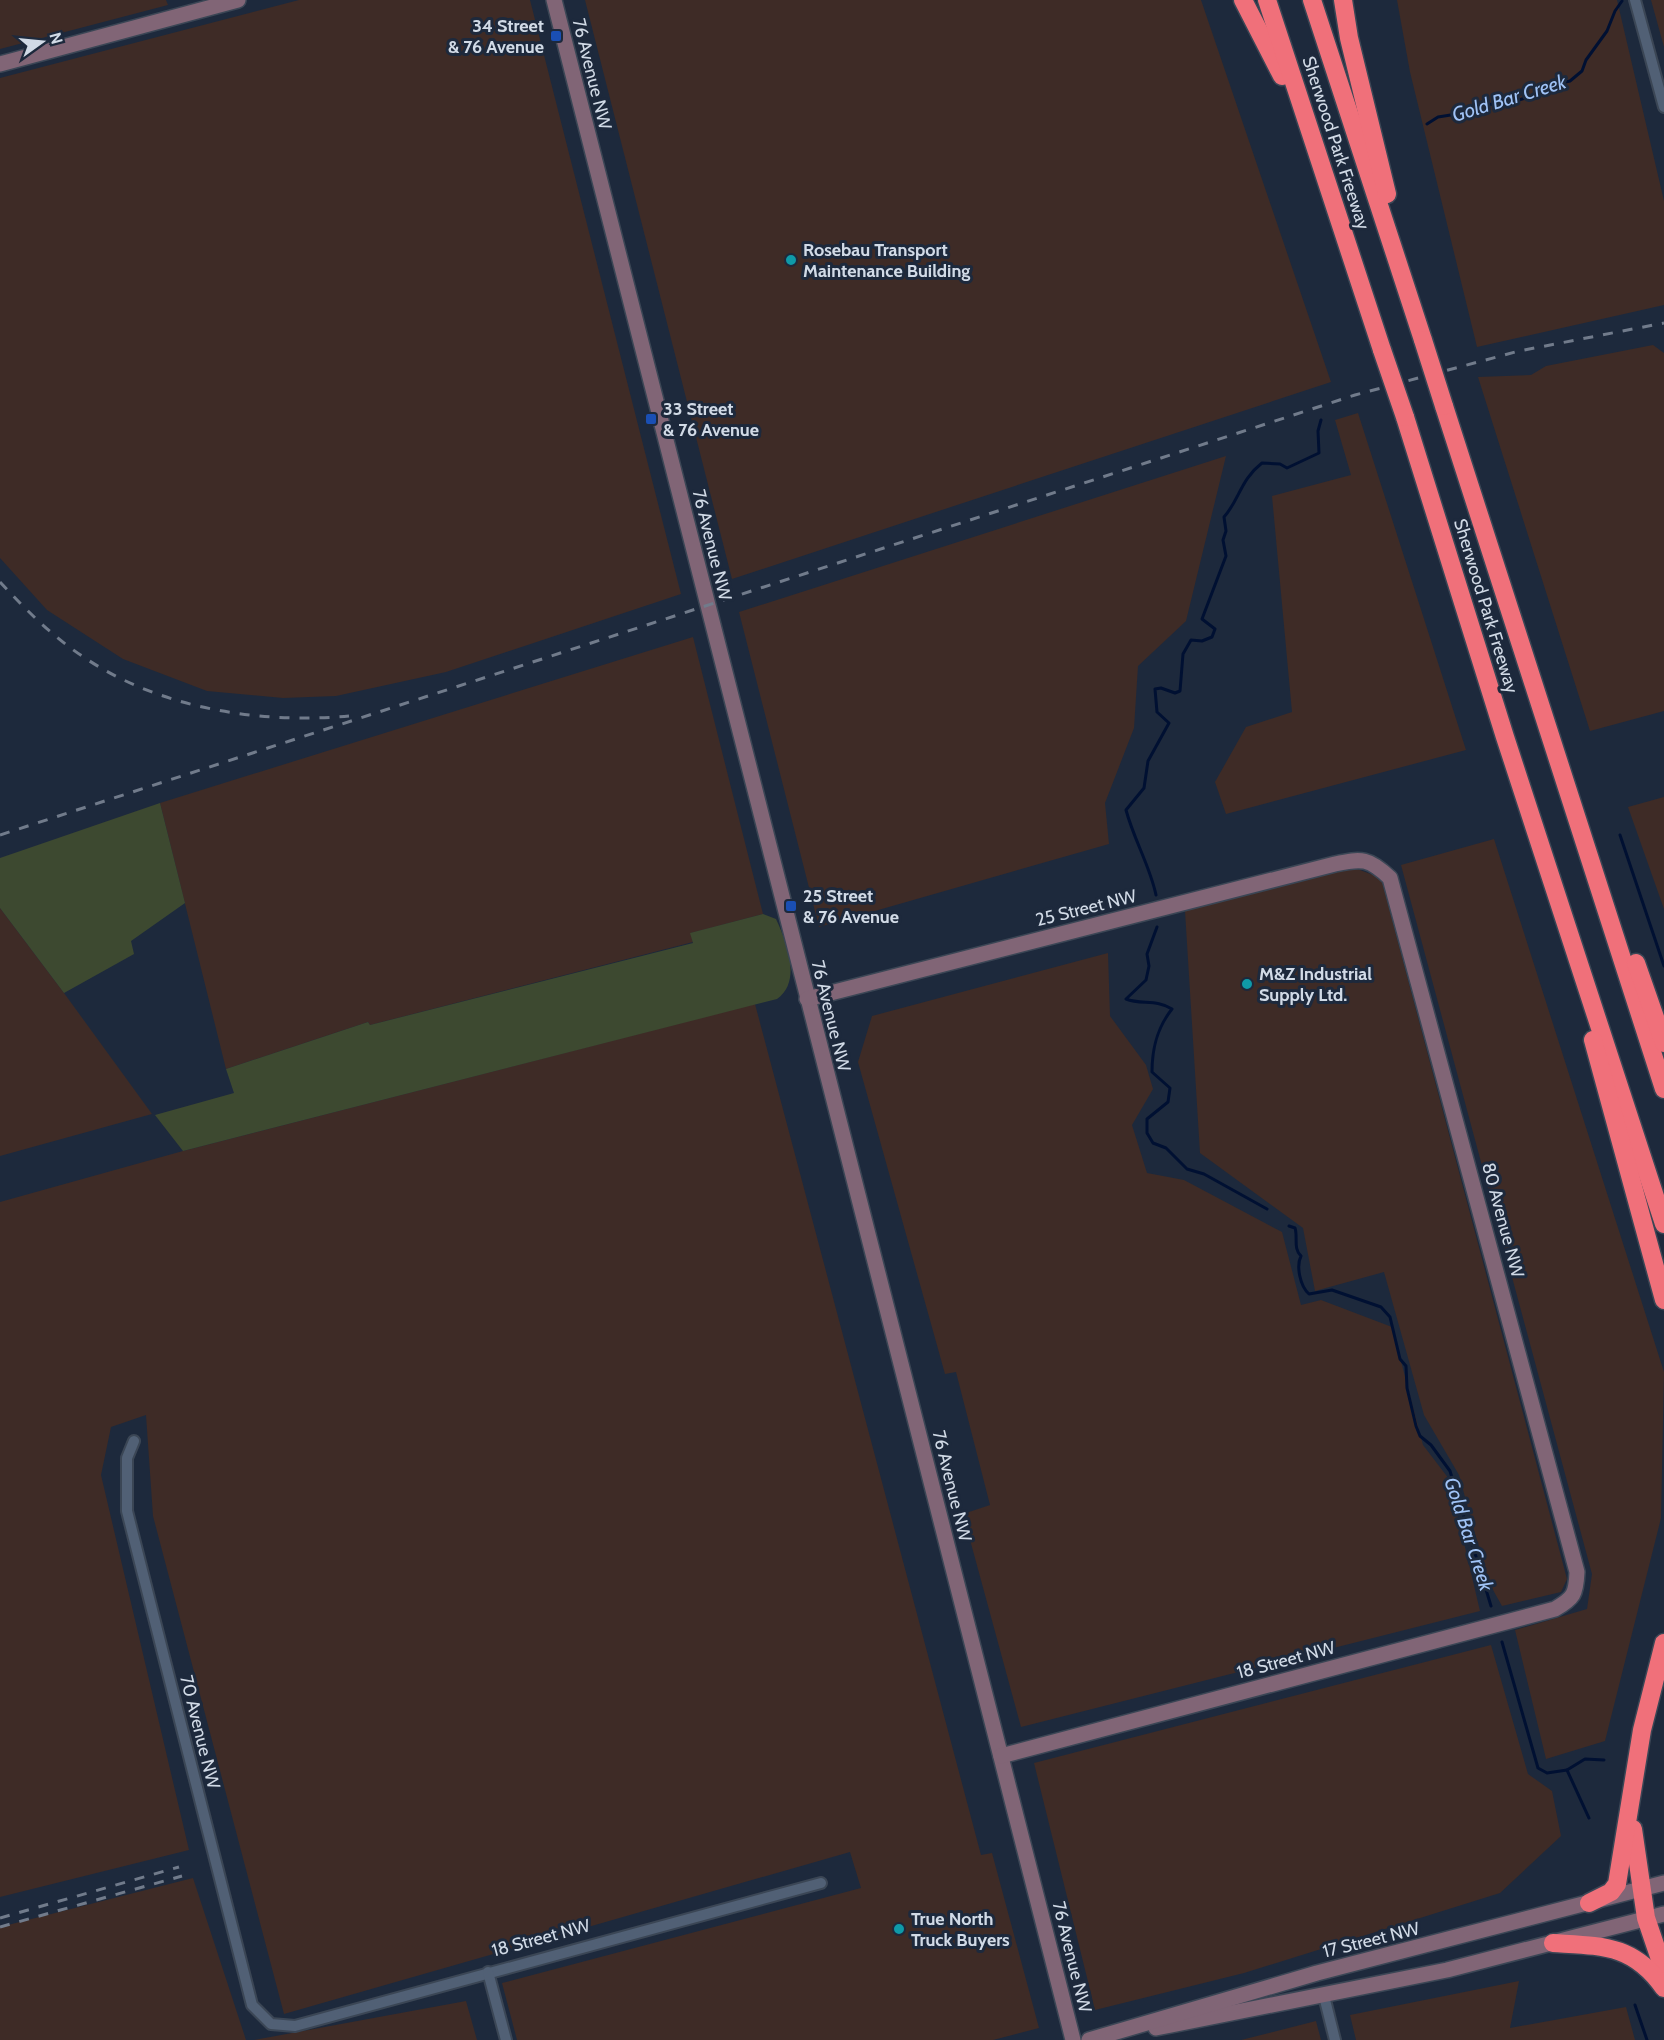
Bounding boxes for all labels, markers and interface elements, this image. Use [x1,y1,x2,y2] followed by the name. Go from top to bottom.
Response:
[12,12,72,72] north arrow
[448,15,544,58] place label: 34 Street & 76 Avenue
[568,16,616,132] street label: 76 Avenue NW
[549,29,563,43] marker: 34 Street & 76 Avenue
[45,30,67,46] text: N
[1298,53,1374,233] street label: Sherwood Park Freeway
[1449,69,1570,127] water label: Gold Bar Creek
[803,239,970,282] place label: Rosebau Transport Maintenance Building
[784,253,798,267] marker: Rosebau Transport Maintenance Building
[663,398,759,441] place label: 33 Street & 76 Avenue
[644,412,658,426] marker: 33 Street & 76 Avenue
[688,487,736,603] street label: 76 Avenue NW
[1449,516,1523,696] street label: Sherwood Park Freeway
[803,885,899,928] place label: 25 Street & 76 Avenue
[1033,885,1139,931] street label: 25 Street NW
[784,899,798,913] marker: 25 Street & 76 Avenue
[807,958,855,1074] street label: 76 Avenue NW
[1259,963,1372,1006] place label: M&Z Industrial Supply Ltd.
[1240,977,1254,991] marker: M&Z Industrial Supply Ltd.
[1477,1160,1529,1280] street label: 80 Avenue NW
[928,1428,976,1544] street label: 76 Avenue NW
[1439,1474,1499,1595] water label: Gold Bar Creek
[1234,1636,1338,1684] street label: 18 Street NW
[175,1673,225,1791] street label: 70 Avenue NW
[1048,1899,1096,2015] street label: 76 Avenue NW
[911,1908,1010,1951] place label: True North Truck Buyers
[489,1914,593,1962] street label: 18 Street NW
[1320,1917,1422,1963] street label: 17 Street NW
[892,1922,906,1936] marker: True North Truck Buyers

